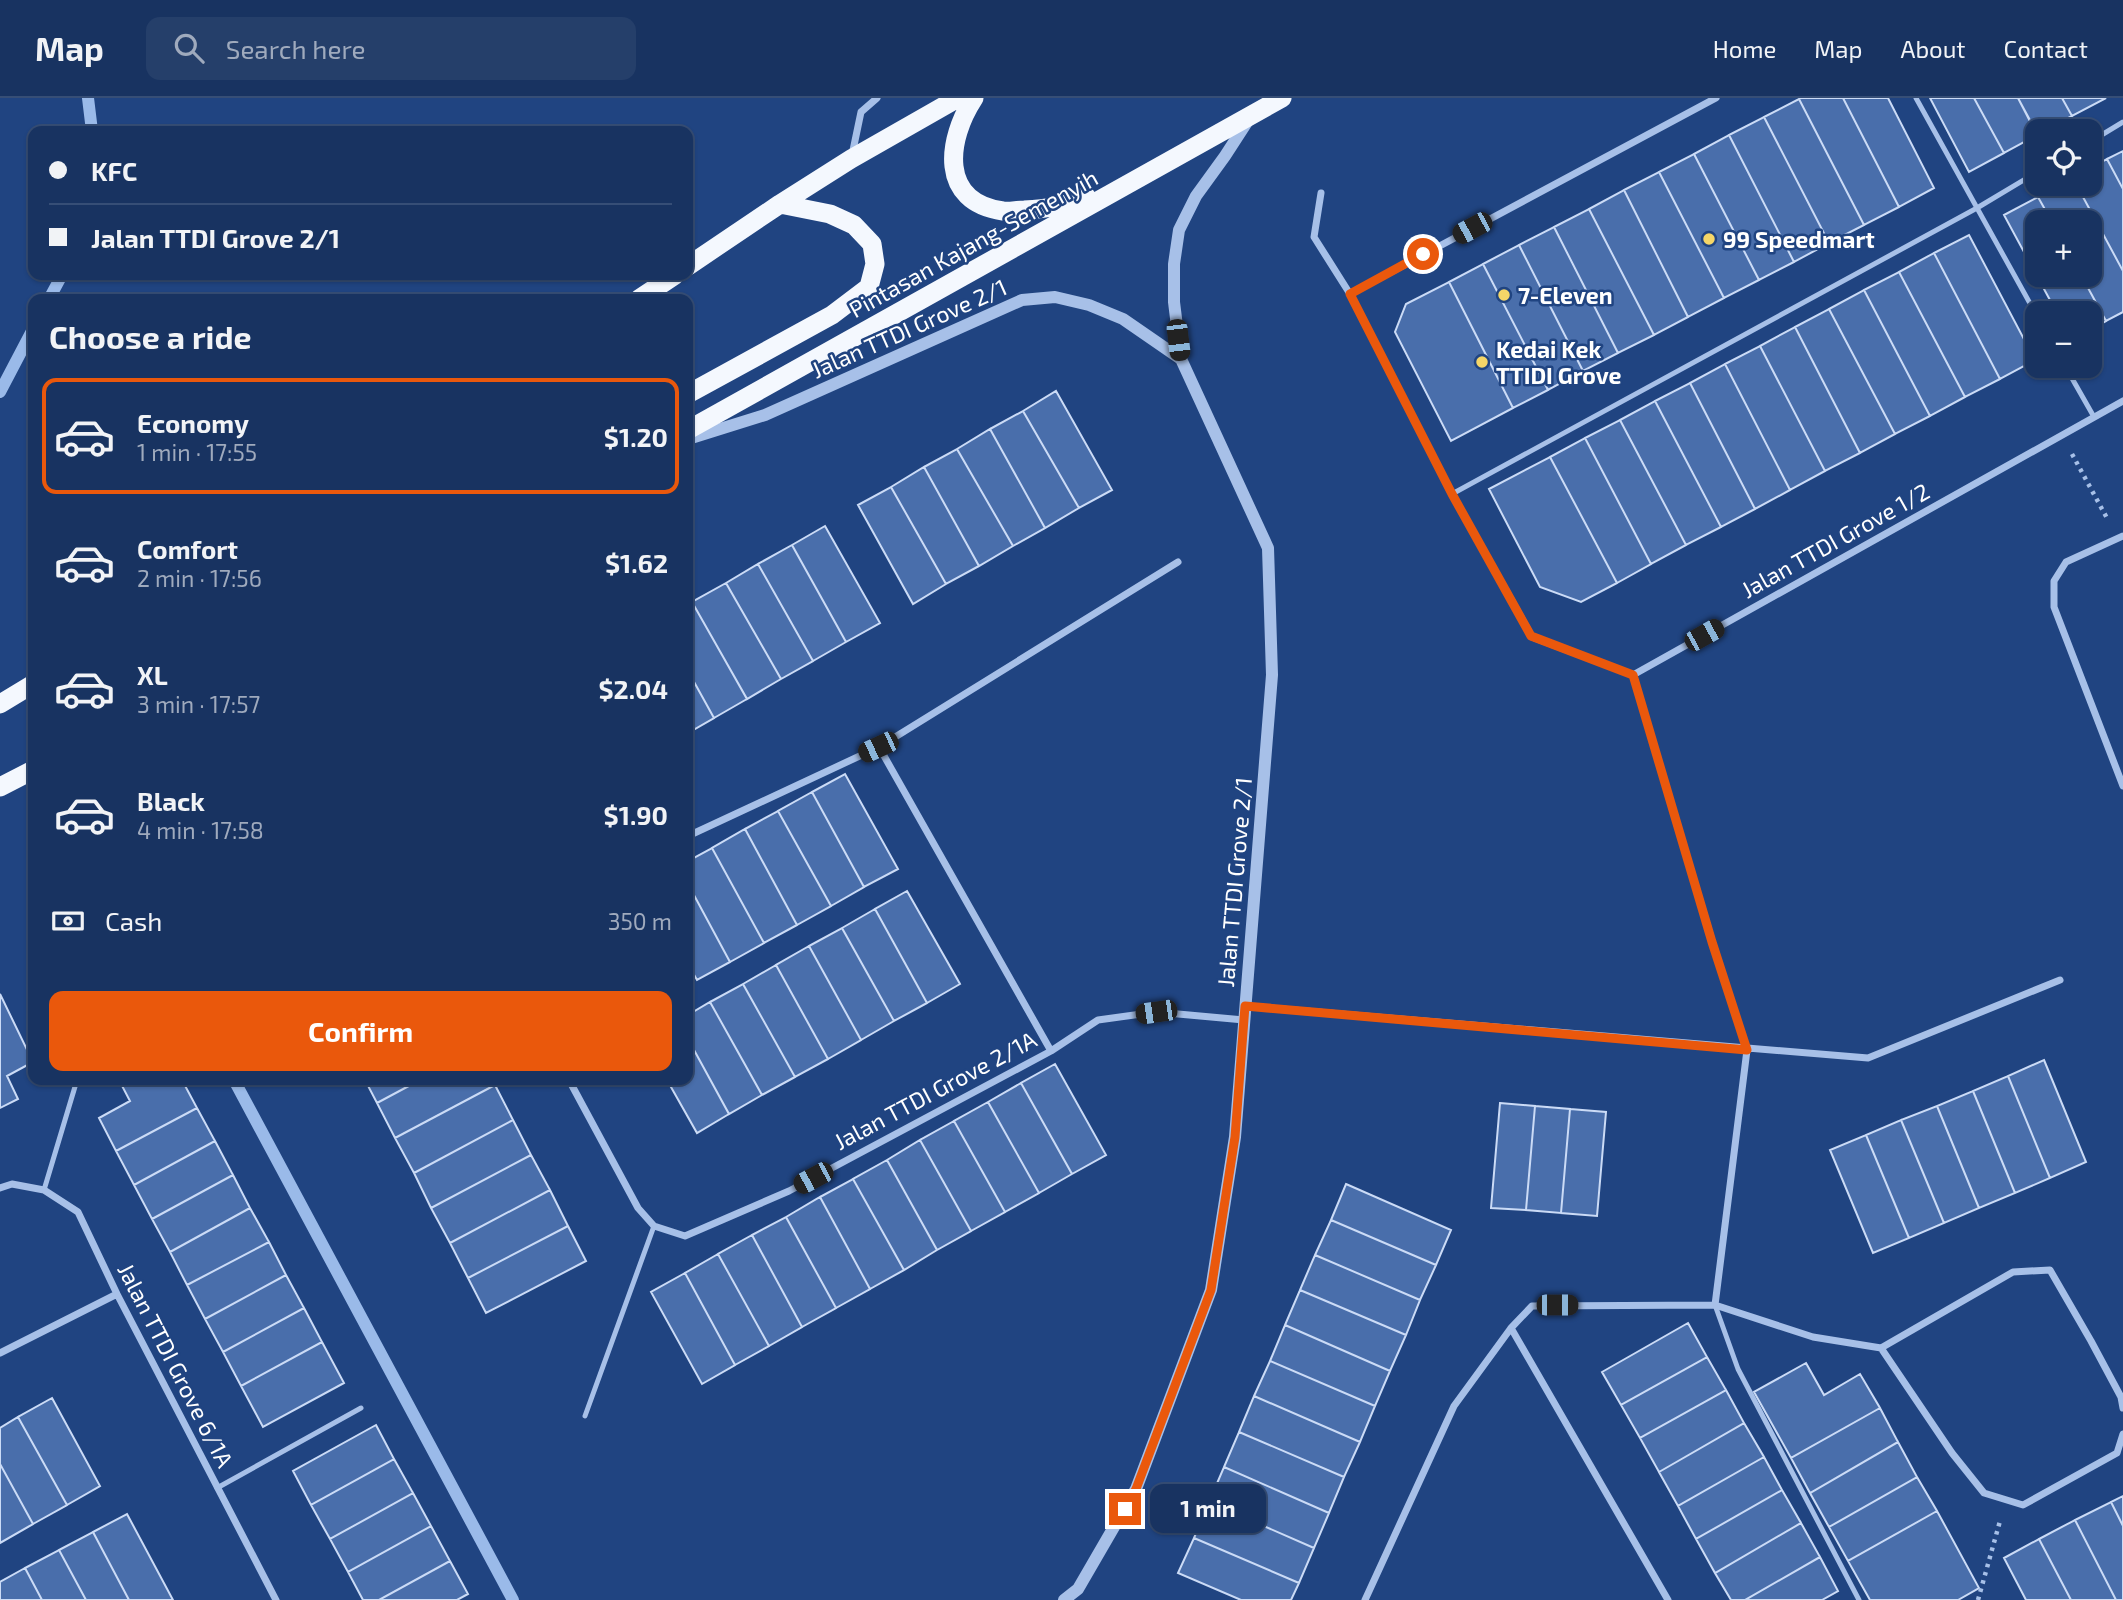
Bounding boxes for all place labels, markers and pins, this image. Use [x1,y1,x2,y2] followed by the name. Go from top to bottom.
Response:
[1723,225,1875,253] place label: 99 Speedmart
[1701,231,1717,247] marker: 99 Speedmart
[1518,281,1613,309] place label: 7-Eleven
[1496,287,1512,303] marker: 7-Eleven
[1496,335,1622,389] place label: Kedai Kek TTIDI Grove
[1474,354,1490,370] marker: Kedai Kek TTIDI Grove

